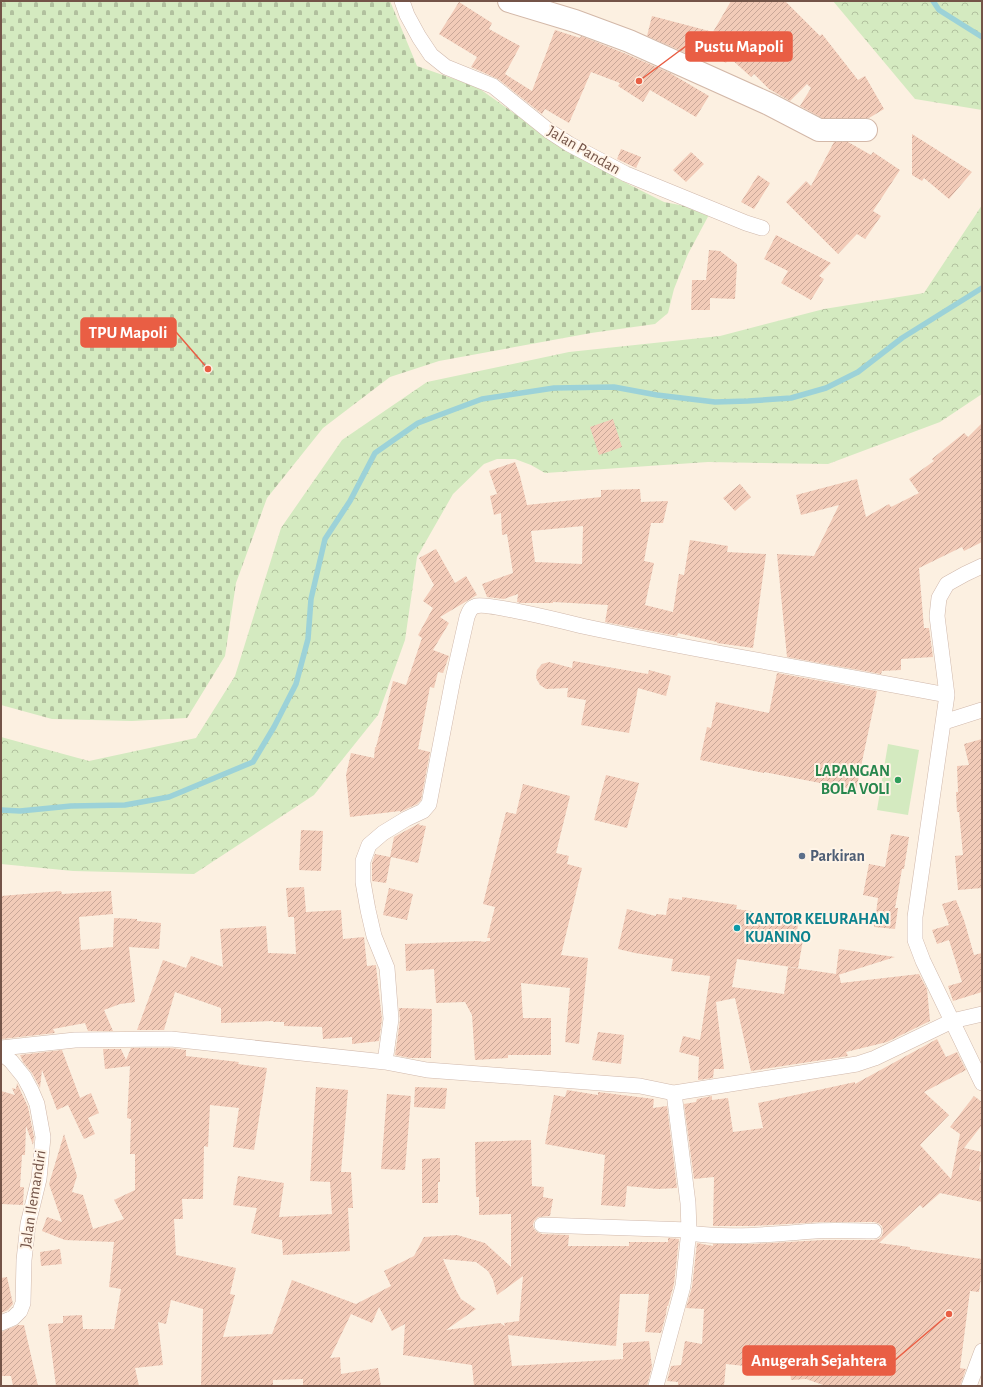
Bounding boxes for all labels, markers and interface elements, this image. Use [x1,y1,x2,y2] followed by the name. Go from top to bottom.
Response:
[686,32,792,61] callout: Pustu Mapoli
[694,38,784,55] text: Pustu Mapoli
[545,123,623,177] street label: Jalan Pandan
[81,318,176,347] callout: TPU Mapoli
[89,324,167,341] text: TPU Mapoli
[815,763,890,797] place label: LAPANGAN BOLA VOLI
[893,775,903,785] marker: LAPANGAN BOLA VOLI
[810,848,865,864] place label: Parkiran
[797,851,807,861] marker: Parkiran
[745,911,890,945] place label: KANTOR KELURAHAN KUANINO
[732,923,742,933] marker: KANTOR KELURAHAN KUANINO
[17,1149,49,1249] street label: Jalan Ilemandiri
[743,1346,895,1375] callout: Anugerah Sejahtera
[751,1352,887,1370] text: Anugerah Sejahtera

